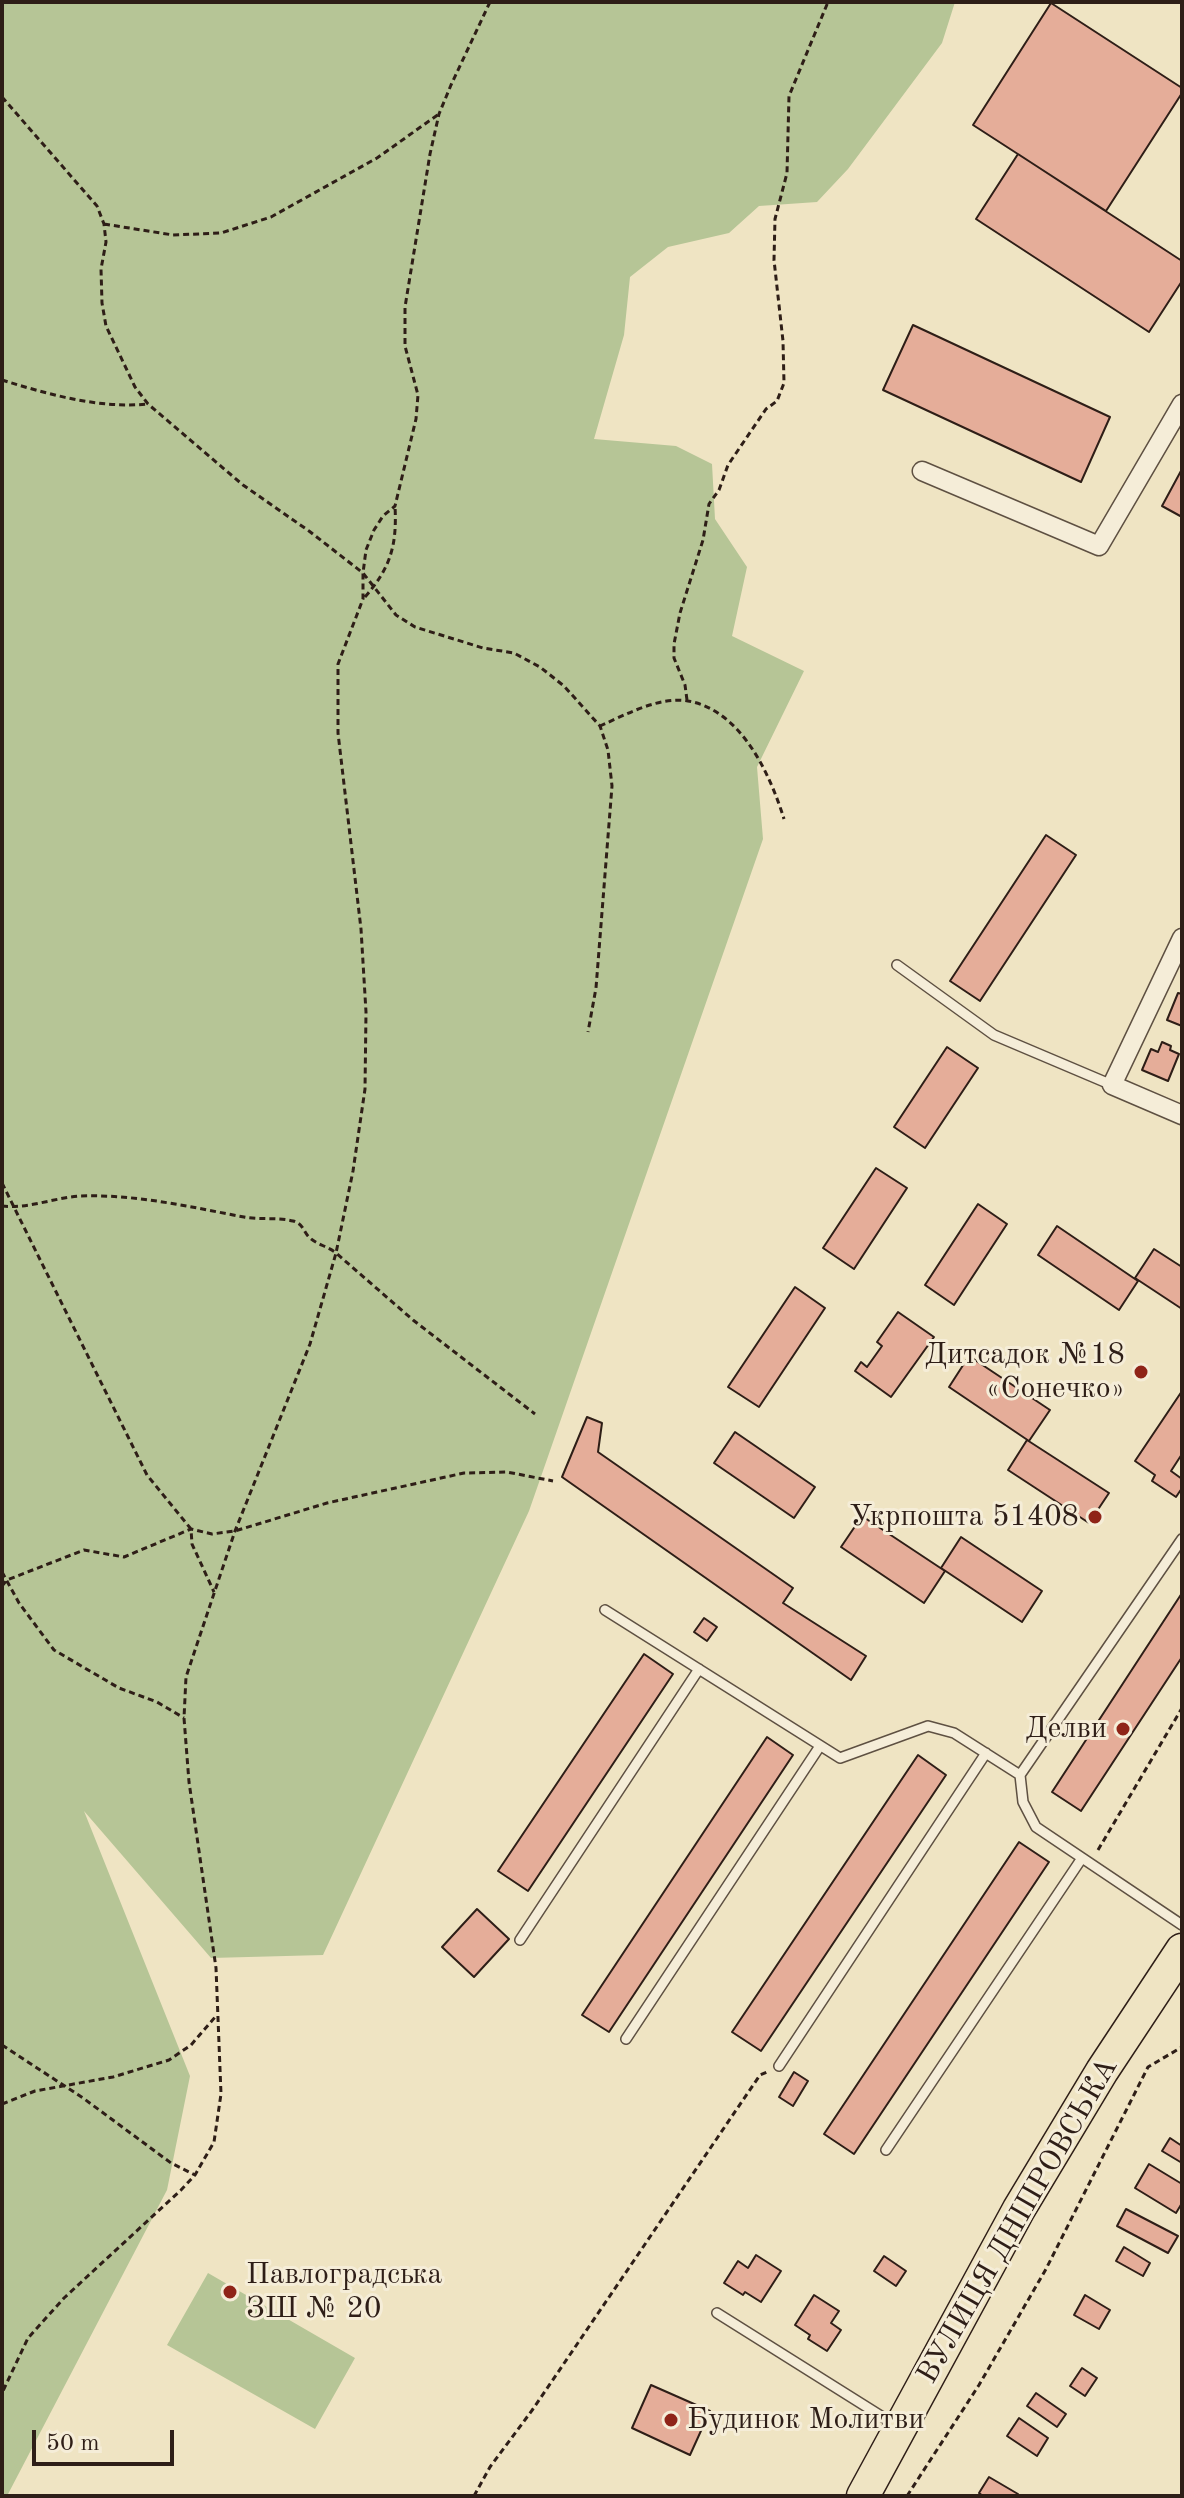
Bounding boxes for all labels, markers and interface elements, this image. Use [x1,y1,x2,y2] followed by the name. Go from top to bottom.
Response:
[925,1337,1125,1408] place label: Дитсадок №18 «Сонечко»
[1132,1363,1150,1381] marker: Дитсадок №18 «Сонечко»
[849,1499,1079,1535] place label: Укрпошта 51408
[1086,1508,1104,1526] marker: Укрпошта 51408
[1025,1711,1107,1747] place label: Делви
[1114,1720,1132,1738] marker: Делви
[910,2052,1126,2390] street label: ВУЛИЦЯ ДНІПРОВСЬКА
[246,2257,442,2328] place label: Павлоградська ЗШ № 20
[221,2283,239,2301] marker: Павлоградська ЗШ № 20
[687,2402,924,2438] place label: Будинок Молитви
[662,2411,680,2429] marker: Будинок Молитви
[36,2414,178,2464] scale bar
[46,2432,100,2456] text: 50 m

